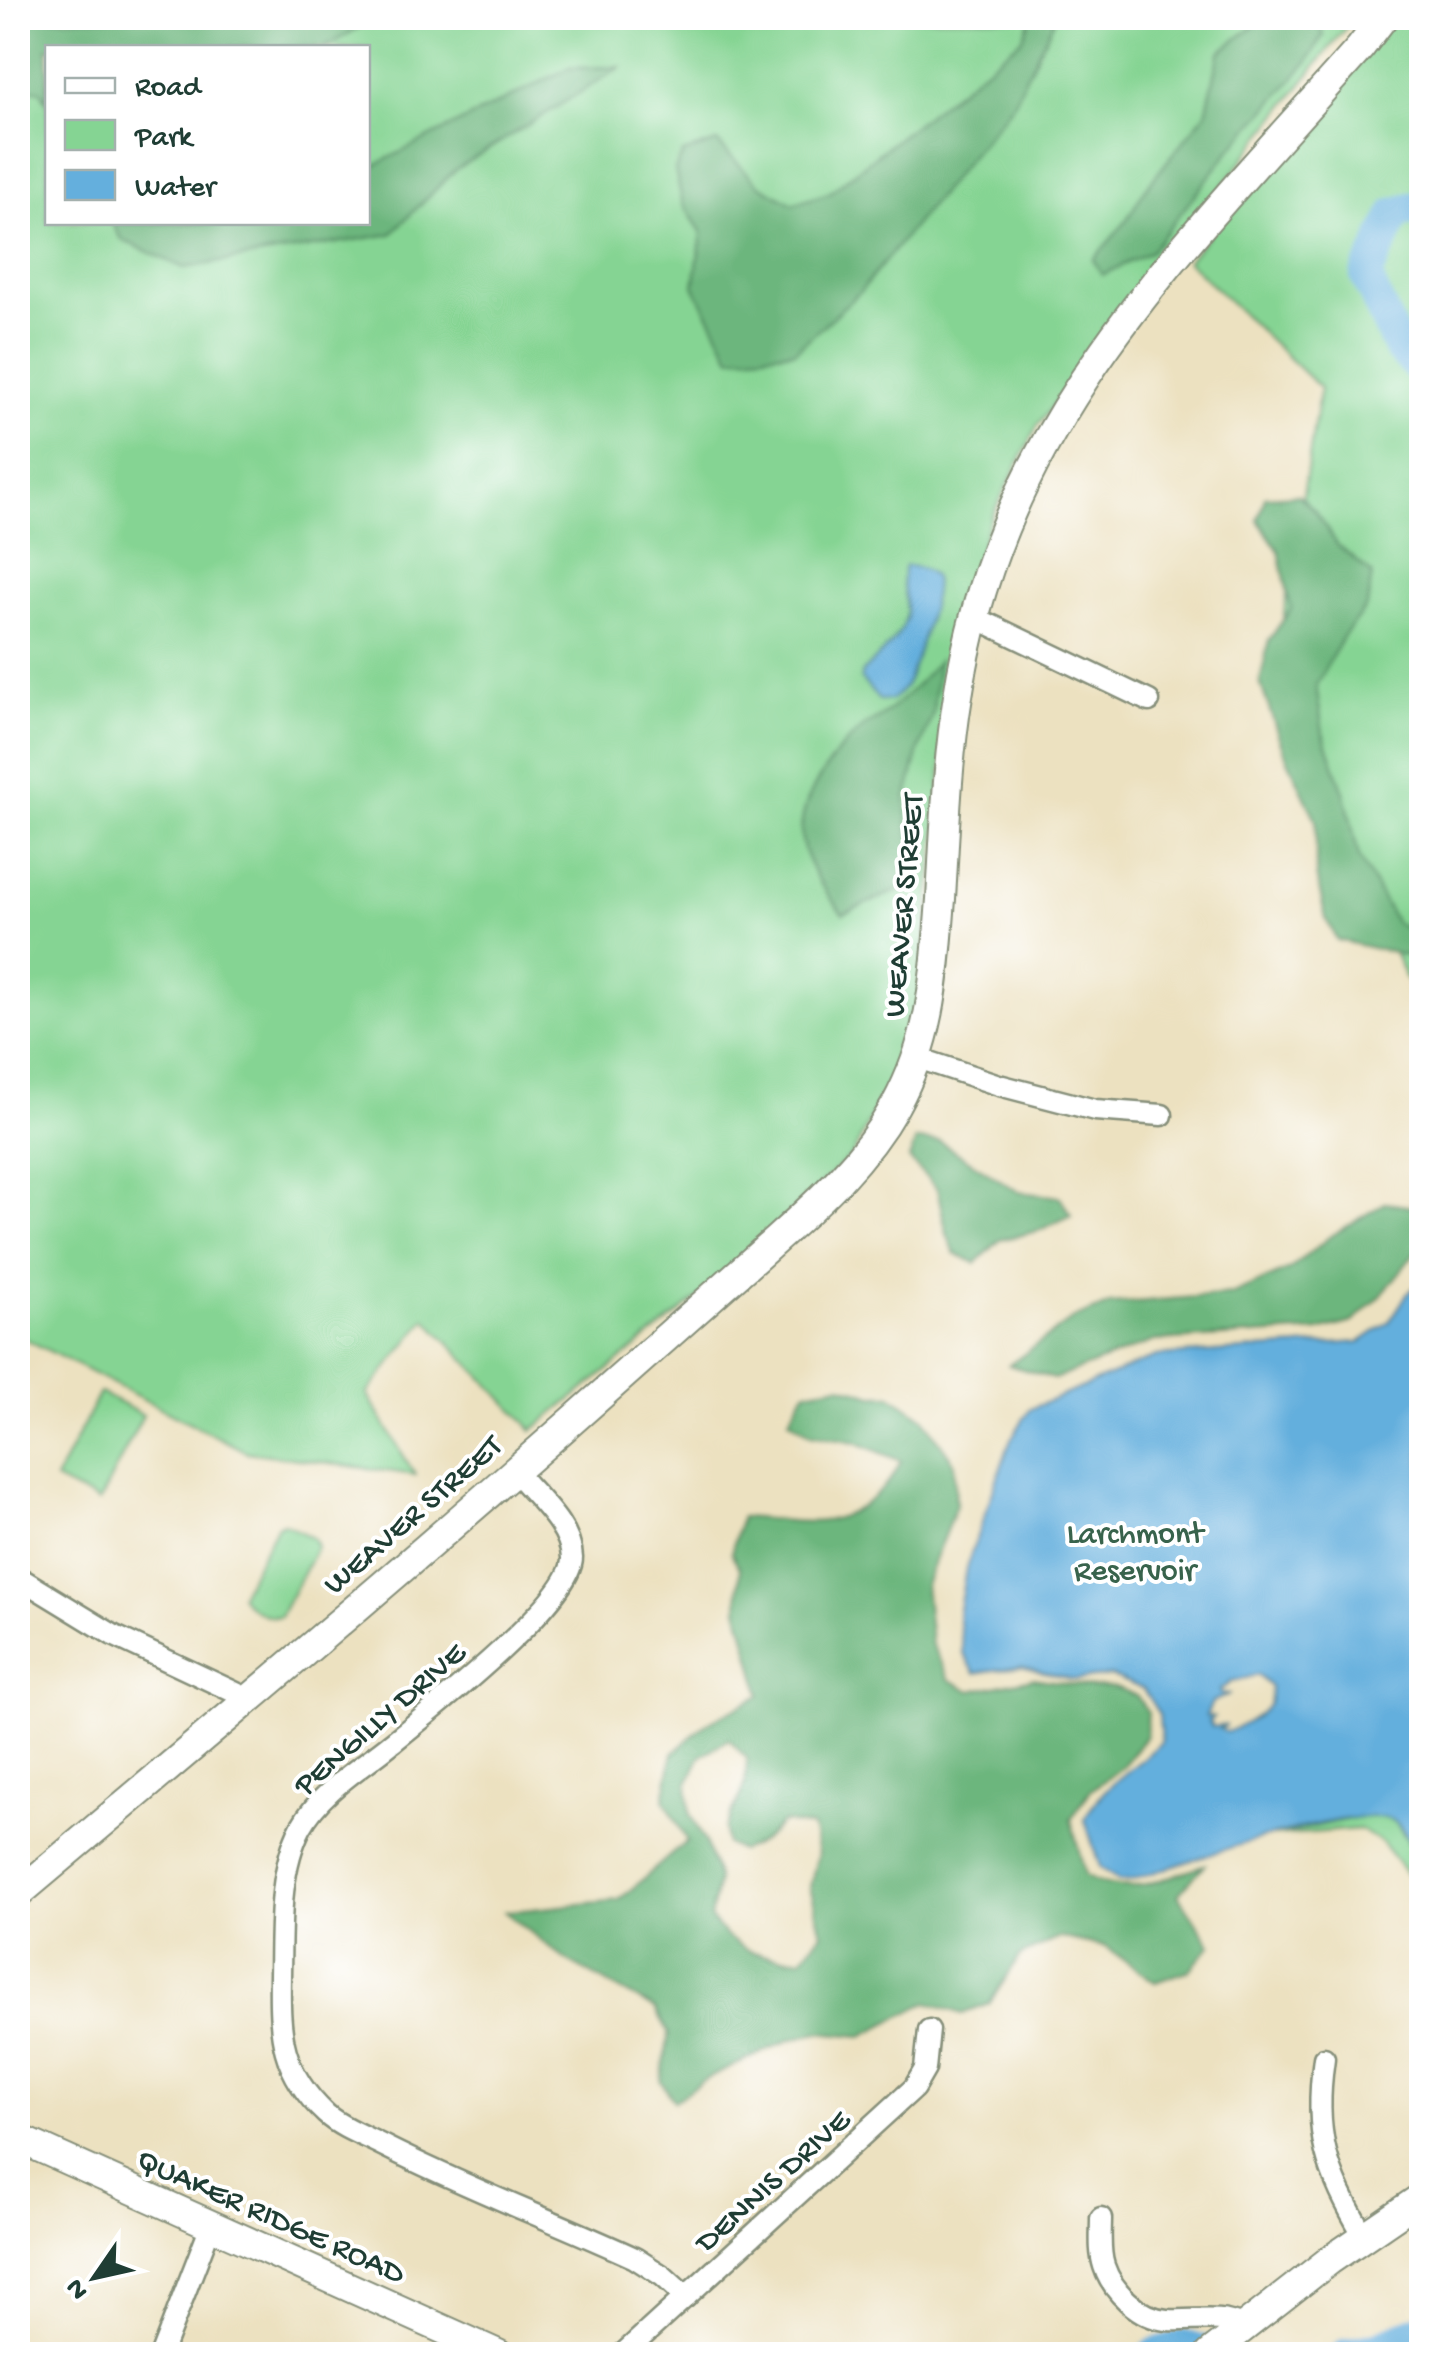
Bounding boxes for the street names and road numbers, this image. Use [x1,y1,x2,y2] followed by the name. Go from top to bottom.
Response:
[877,790,935,1019] street label: WEAVER STREET
[317,1428,513,1605] street label: WEAVER STREET
[287,1635,476,1806] street label: PENGILLY DRIVE
[687,2102,861,2264] street label: DENNIS DRIVE
[130,2142,410,2295] street label: QUAKER RIDGE ROAD

